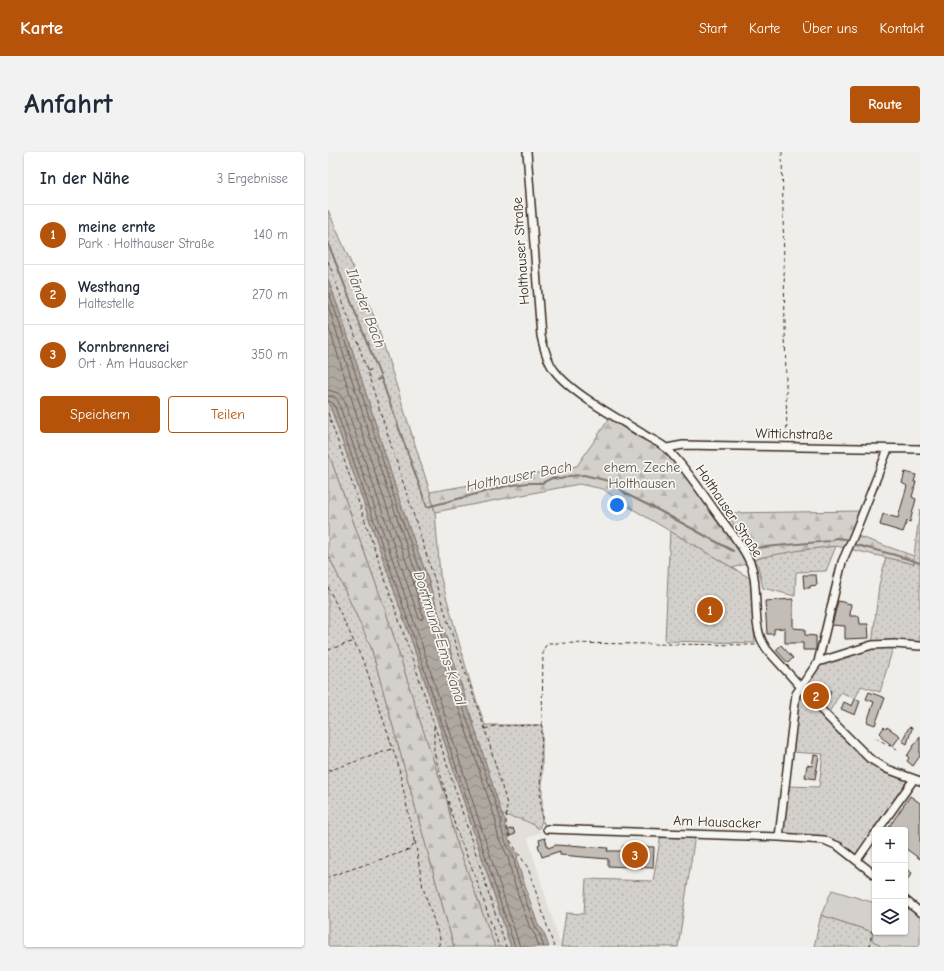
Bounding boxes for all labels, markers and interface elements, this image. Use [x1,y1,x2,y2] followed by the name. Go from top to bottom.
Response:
[20,17,63,39] text: Karte
[699,20,727,37] text: Start
[749,20,780,37] text: Karte
[802,20,857,37] text: Über uns
[879,20,924,37] text: Kontakt
[850,86,920,123] button: Route
[24,88,113,120] text: Anfahrt
[40,169,129,188] text: In der Nähe
[217,171,288,186] text: 3 Ergebnisse
[509,196,533,306] street label: Holthauser Straße
[78,218,155,236] text: meine ernte
[50,227,56,242] text: 1
[254,227,288,242] text: 140 m
[78,236,214,251] text: Park · Holthauser Straße
[342,265,389,350] water label: Iländer Bach
[78,278,141,296] text: Westhang
[50,287,56,302] text: 2
[252,287,288,302] text: 270 m
[78,296,134,311] text: Haltestelle
[78,338,170,356] text: Kornbrennerei
[50,347,56,362] text: 3
[251,347,288,362] text: 350 m
[78,356,188,371] text: Ort · Am Hausacker
[40,396,160,433] button: Speichern
[168,396,288,433] button: Teilen
[755,425,833,443] street label: Wittichstraße
[465,457,573,495] water label: Holthauser Bach
[604,459,680,492] park label: ehem. Zeche Holthausen
[692,461,766,561] street label: Holthauser Straße
[607,495,627,515] your location
[410,569,470,708] water label: Dortmund-Ems-Kanal
[697,595,723,625] pin: 1
[803,681,829,711] pin: 2
[673,812,762,832] street label: Am Hausacker
[872,827,908,935] map controls
[872,827,908,863] button: +
[622,840,648,870] pin: 3
[872,863,908,899] button: −
[872,899,908,935] button: layers

